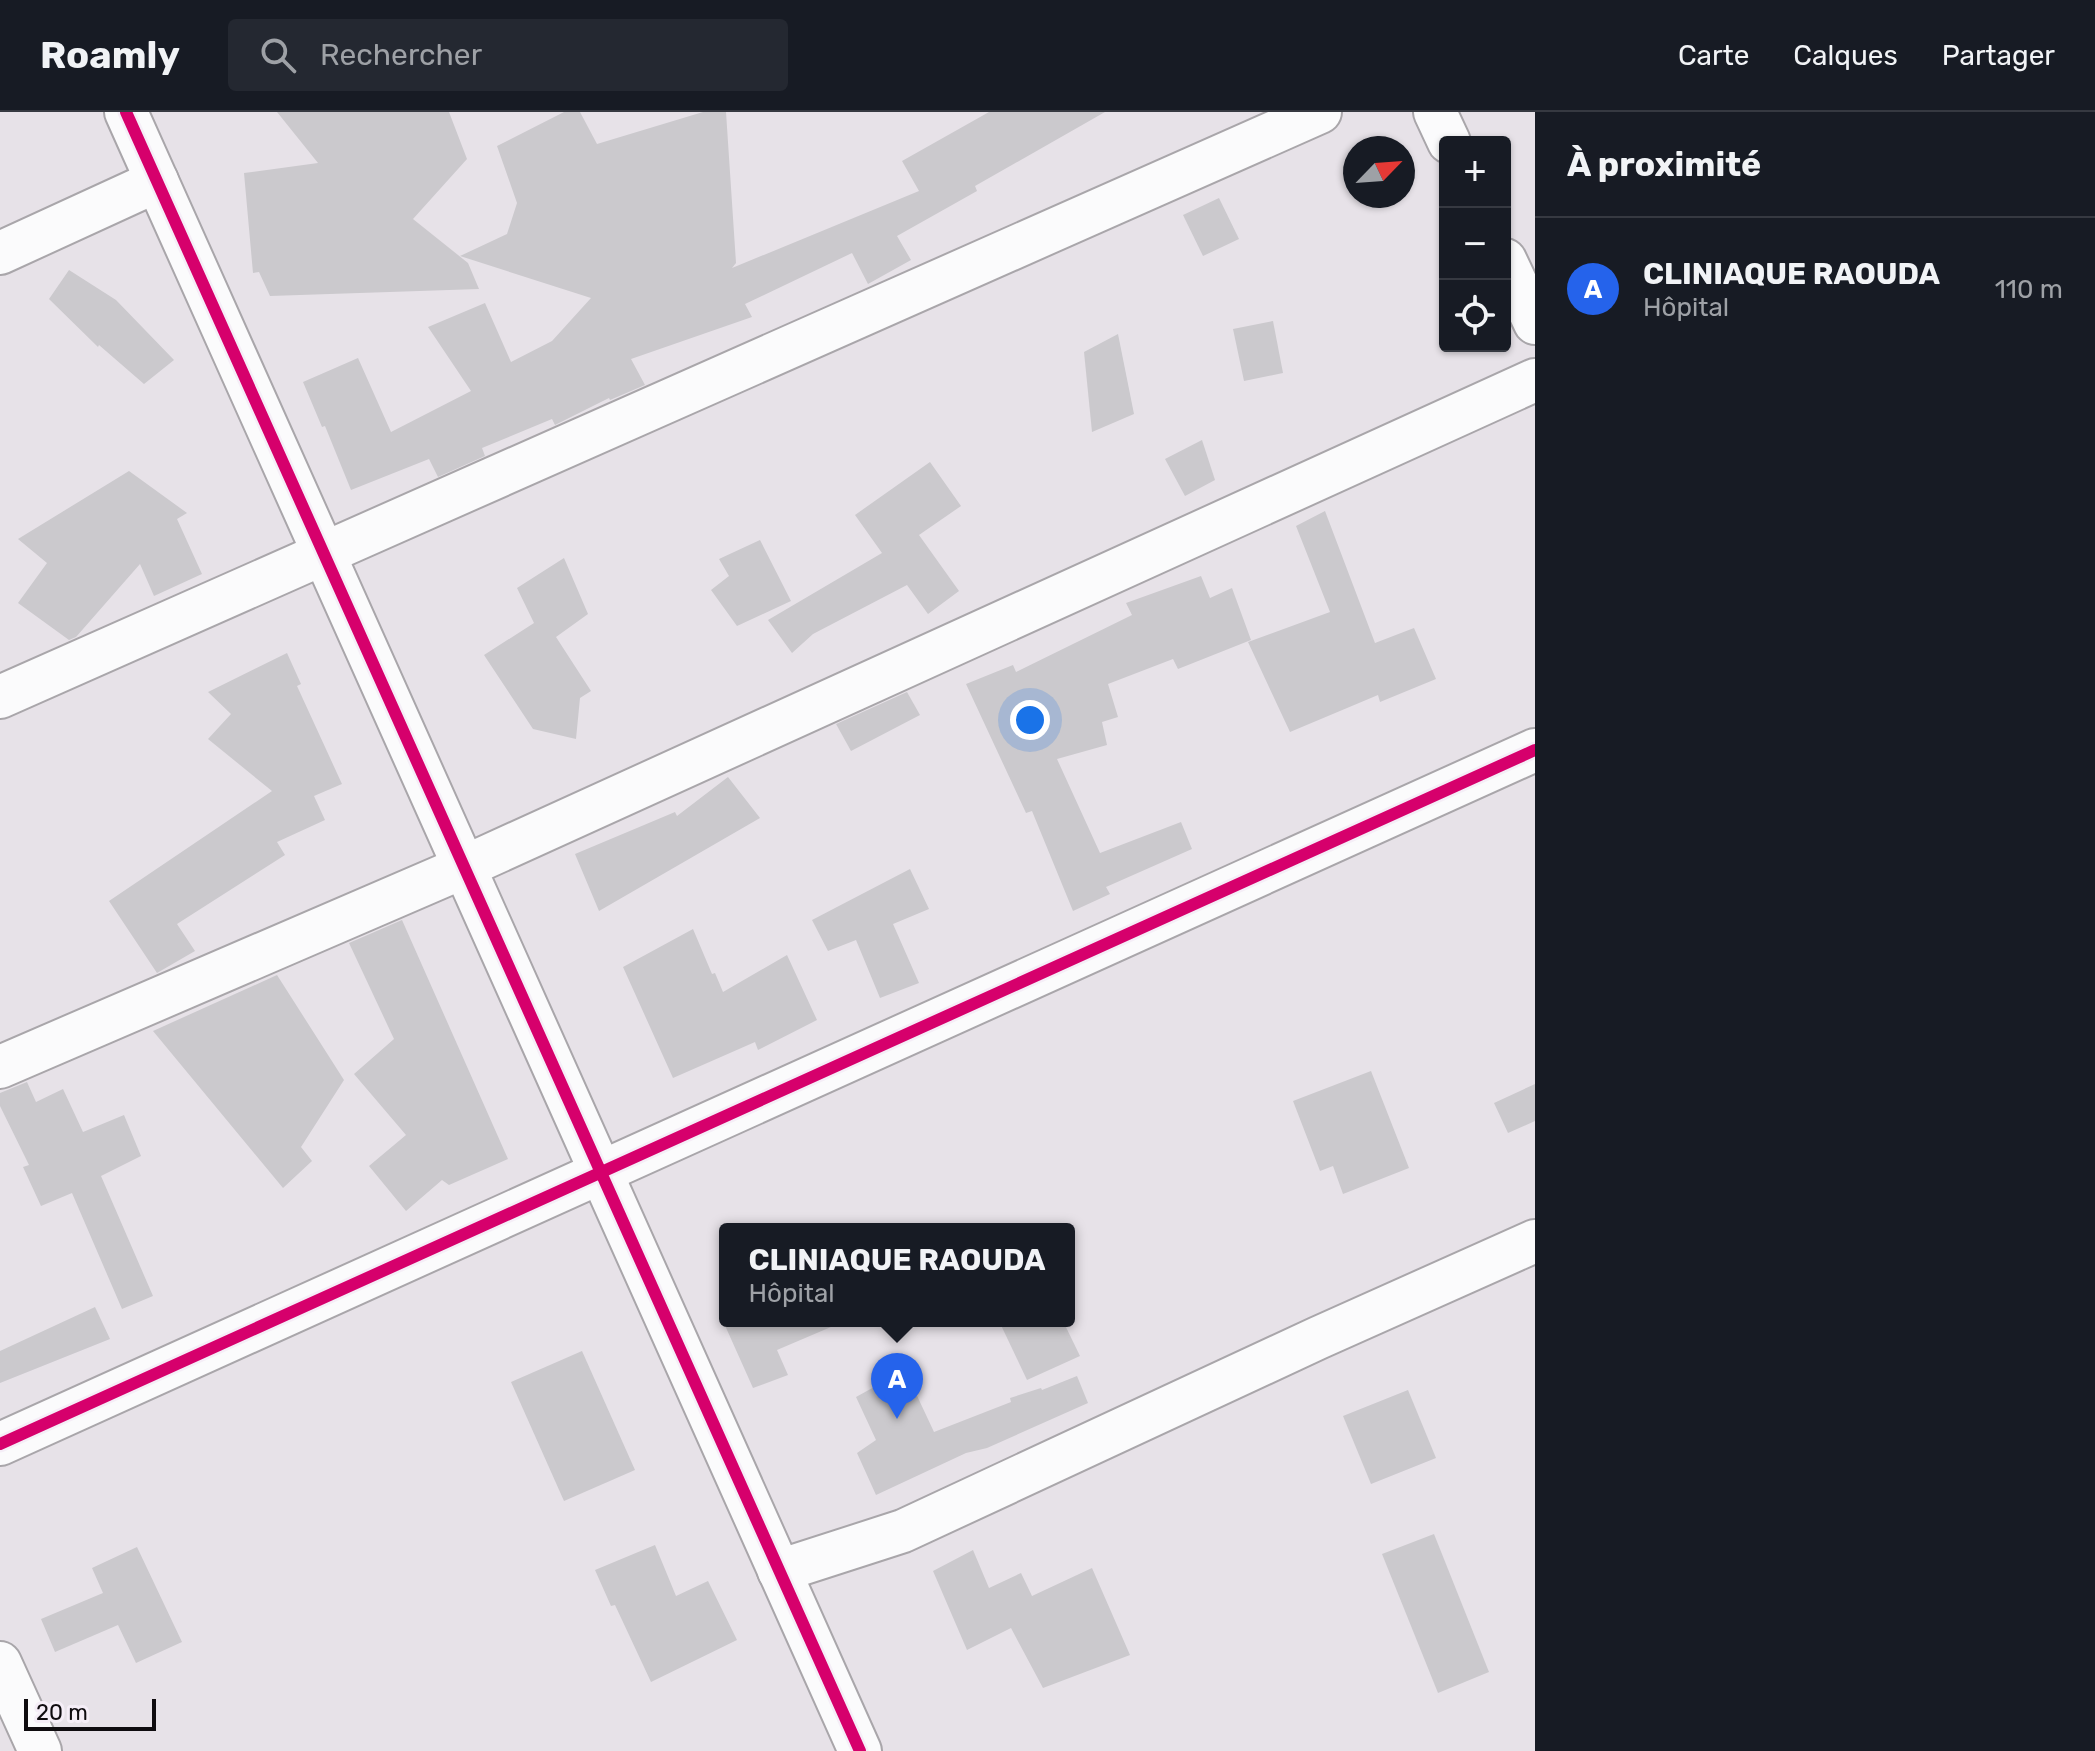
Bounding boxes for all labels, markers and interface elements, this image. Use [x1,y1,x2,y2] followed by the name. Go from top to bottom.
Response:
[228,19,788,91] search box
[40,32,180,78] text: Roamly
[256,33,300,77] icon: search
[320,37,482,73] text: Rechercher
[1678,39,1749,72] text: Carte
[1793,39,1898,72] text: Calques
[1942,39,2055,72] text: Partager
[1343,136,1415,208] north arrow
[1439,136,1511,352] map controls
[1439,136,1511,208] button: +
[1567,144,1761,185] text: À proximité
[1439,208,1511,280] button: −
[1643,256,1940,292] text: CLINIAQUE RAOUDA
[1584,274,1602,305] text: A
[1995,274,2063,305] text: 110 m
[1439,280,1511,352] button: locate
[1643,292,1729,323] text: Hôpital
[1010,700,1050,740] your location
[719,1223,1075,1327] popup
[748,1242,1046,1278] text: CLINIAQUE RAOUDA
[748,1278,835,1309] text: Hôpital
[871,1353,923,1419] pin: A
[24,1695,156,1731] scale bar
[36,1699,88,1726] text: 20 m

